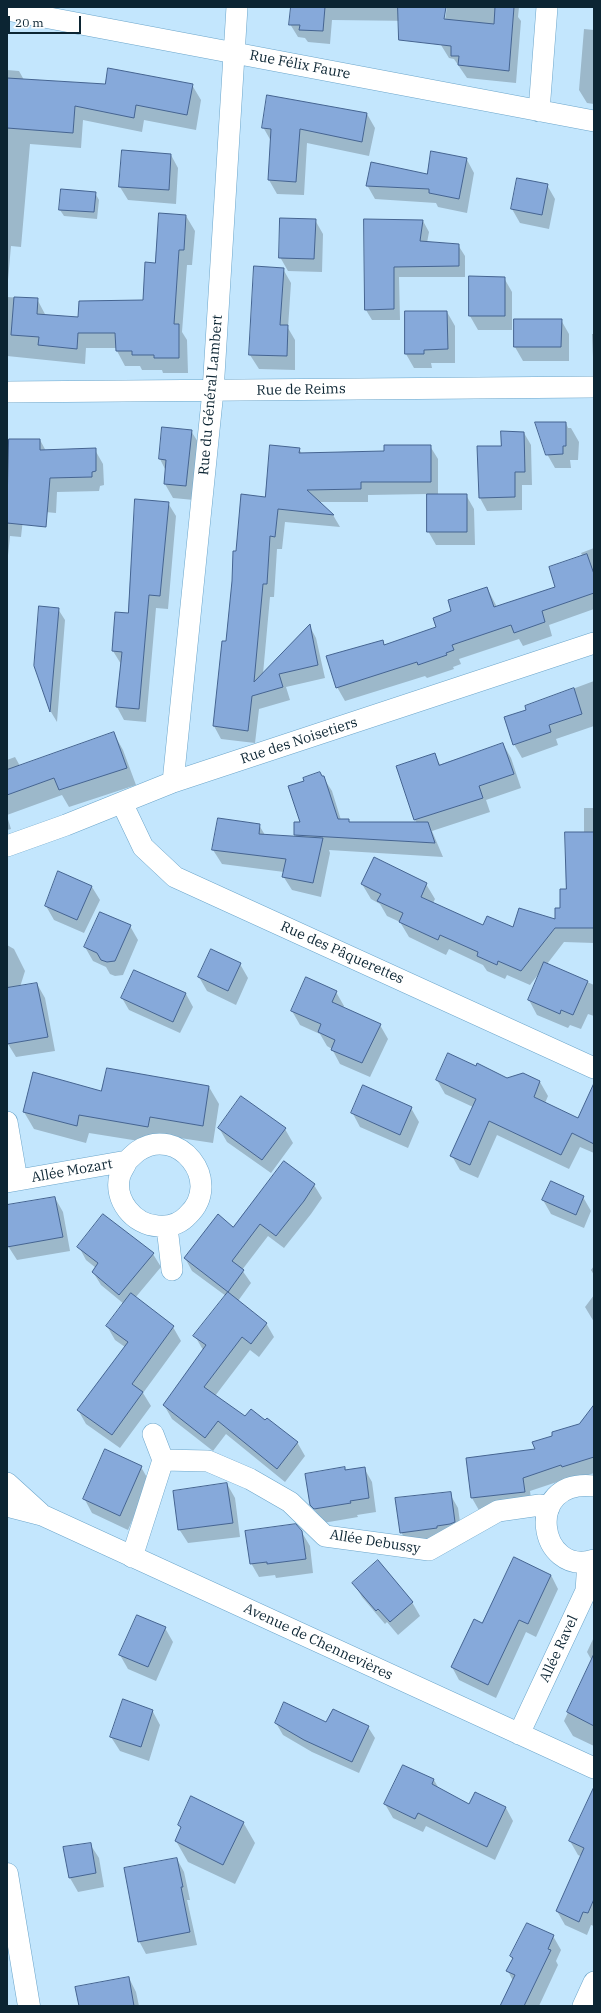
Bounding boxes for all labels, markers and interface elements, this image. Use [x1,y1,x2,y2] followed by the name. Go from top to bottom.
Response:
[10,8,83,34] scale bar
[15,15,44,30] text: 20 m
[248,47,352,83] street label: Rue Félix Faure
[196,314,226,476] street label: Rue du Général Lambert
[256,381,346,399] street label: Rue de Reims
[238,714,360,768] street label: Rue des Noisetiers
[278,918,406,988] street label: Rue des Pâquerettes
[30,1156,114,1186] street label: Allée Mozart
[328,1527,422,1557] street label: Allée Debussy
[241,1600,395,1684] street label: Avenue de Chennevières
[536,1613,582,1685] street label: Allée Ravel

